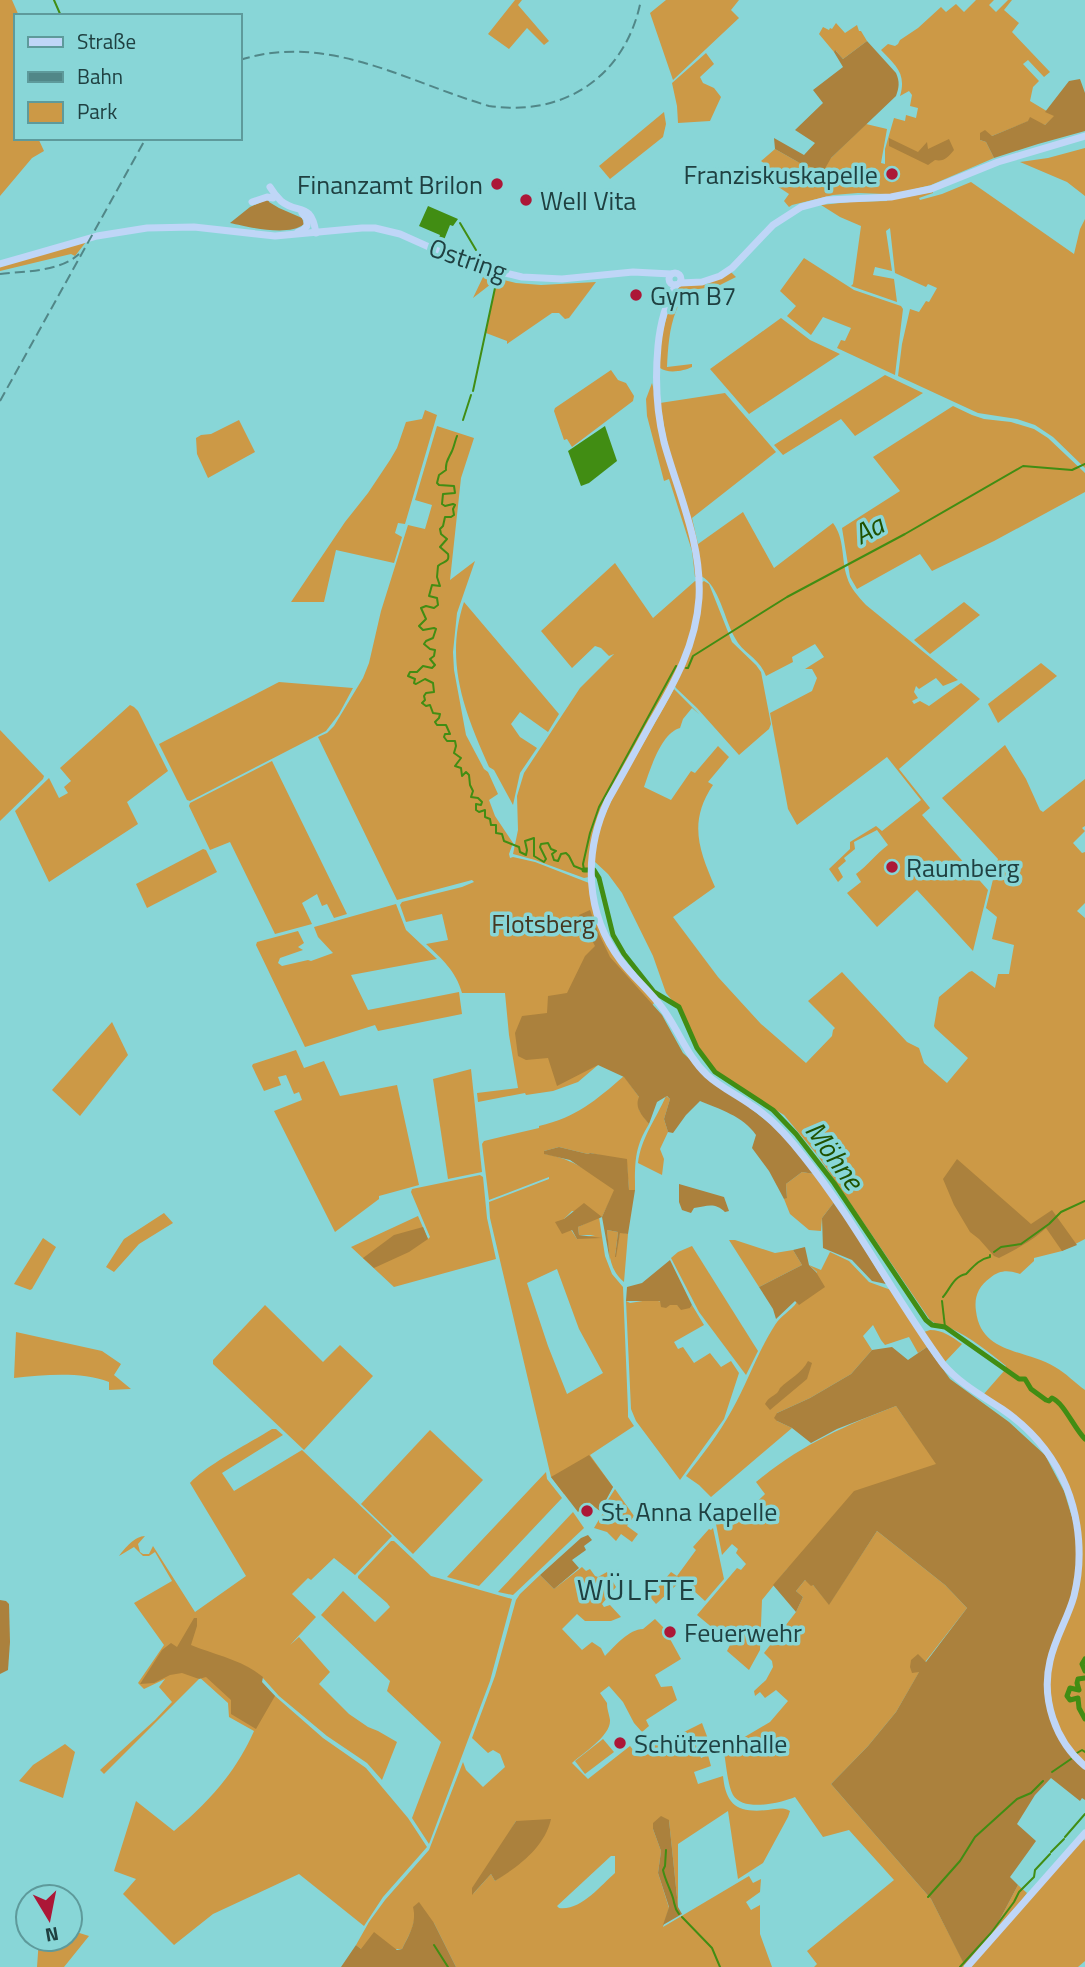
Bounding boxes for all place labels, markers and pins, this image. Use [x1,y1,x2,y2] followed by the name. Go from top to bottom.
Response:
[684,155,878,194] place label: Franziskuskapelle
[297,165,483,204] place label: Finanzamt Brilon
[884,166,900,182] marker: Franziskuskapelle
[489,176,505,192] marker: Finanzamt Brilon
[540,181,636,220] place label: Well Vita
[518,192,534,208] marker: Well Vita
[650,276,736,315] place label: Gym B7
[628,287,644,303] marker: Gym B7
[906,848,1020,887] place label: Raumberg
[884,859,900,875] marker: Raumberg
[601,1492,777,1531] place label: St. Anna Kapelle
[579,1503,595,1519] marker: St. Anna Kapelle
[684,1613,802,1652] place label: Feuerwehr
[662,1624,678,1640] marker: Feuerwehr
[634,1724,787,1763] place label: Schützenhalle
[612,1735,628,1751] marker: Schützenhalle

